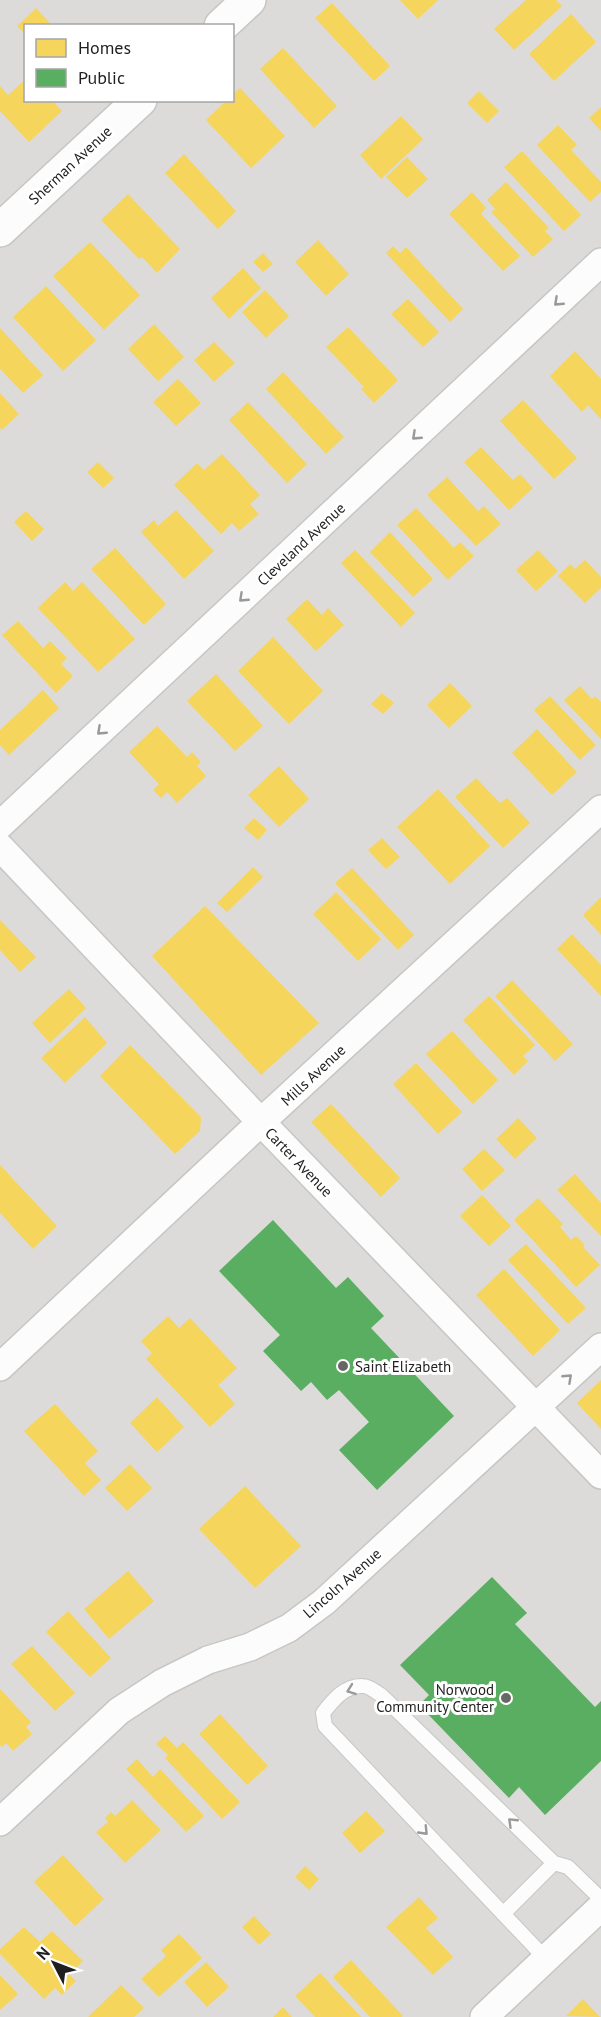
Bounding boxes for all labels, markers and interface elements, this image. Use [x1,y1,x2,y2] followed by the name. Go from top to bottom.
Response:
[24,24,234,102] legend
[78,36,131,59] text: Homes
[78,66,125,89] text: Public
[24,122,116,208] street label: Sherman Avenue
[555,295,566,306] one-way arrow
[412,429,423,440] one-way arrow
[253,498,349,590] street label: Cleveland Avenue
[239,591,250,602] one-way arrow
[97,724,107,735] one-way arrow
[277,1040,349,1110] street label: Mills Avenue
[261,1123,337,1201] street label: Carter Avenue
[355,1357,451,1376] place label: Saint Elizabeth
[336,1359,350,1373] marker: Saint Elizabeth
[562,1374,572,1385] one-way arrow
[299,1544,385,1622] street label: Lincoln Avenue
[376,1680,494,1716] place label: Norwood Community Center
[346,1683,357,1695] one-way arrow
[499,1691,513,1705] marker: Norwood Community Center
[508,1818,519,1829] one-way arrow
[417,1824,428,1835] one-way arrow
[24,1933,84,1993] north arrow
[32,1942,54,1964] text: N

